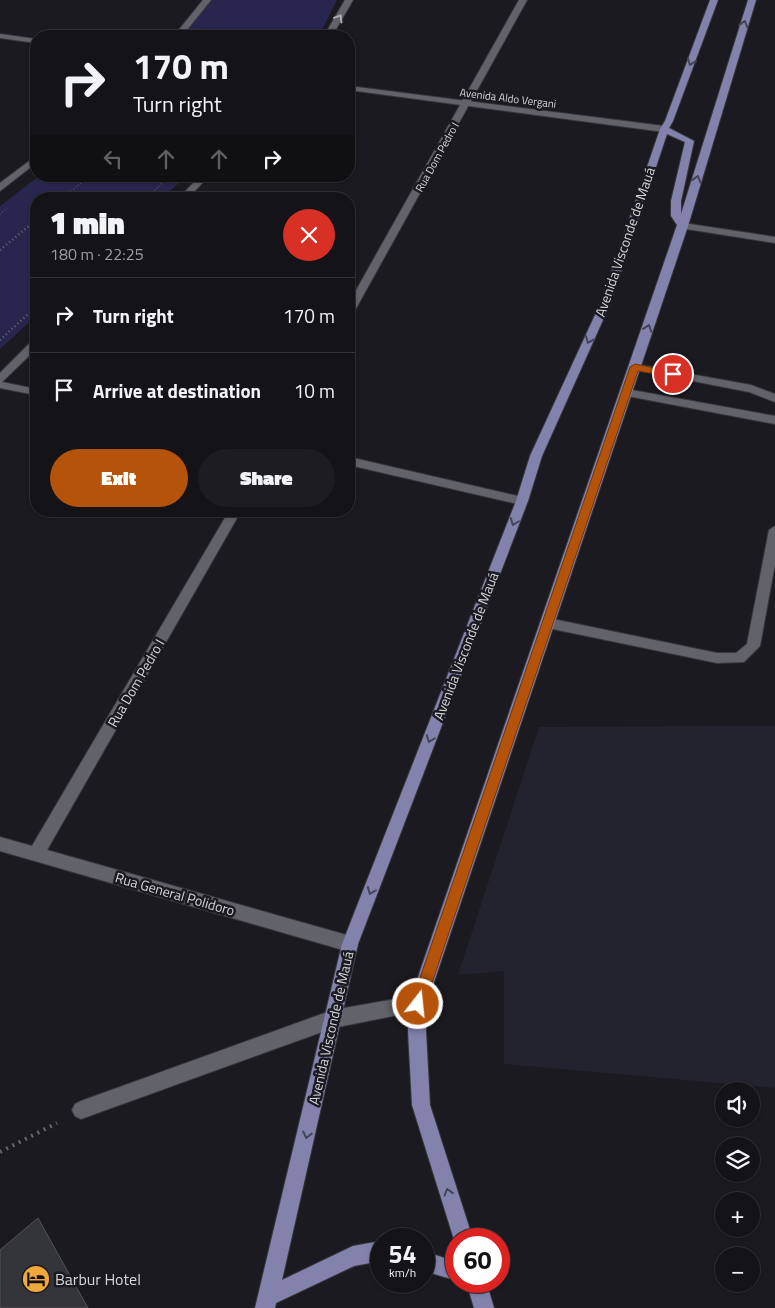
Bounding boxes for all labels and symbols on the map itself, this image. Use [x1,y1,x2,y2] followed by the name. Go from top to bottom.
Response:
[332,15,342,24] one-way arrow
[739,20,749,29] one-way arrow
[687,57,697,66] one-way arrow
[459,84,557,112] street label: Avenida Aldo Vergani
[411,119,463,195] street label: Rua Dom Pedro I
[589,164,660,319] street label: Avenida Visconde de Mauá
[691,176,701,184] one-way arrow
[642,324,652,333] one-way arrow
[585,335,596,344] one-way arrow
[652,353,694,395] pin
[509,517,520,526] one-way arrow
[428,569,503,723] street label: Avenida Visconde de Mauá
[102,635,169,731] street label: Rua Dom Pedro I
[425,734,436,743] one-way arrow
[113,866,237,921] street label: Rua General Polidoro
[367,886,377,895] one-way arrow
[303,949,358,1107] street label: Avenida Visconde de Mauá
[391,977,443,1029] position arrow
[302,1130,313,1139] one-way arrow
[444,1189,454,1197] one-way arrow
[445,1228,510,1293] speed limit sign: 60
[21,1264,51,1294] hotel icon: Barbur Hotel
[55,1267,141,1291] place label: Barbur Hotel

